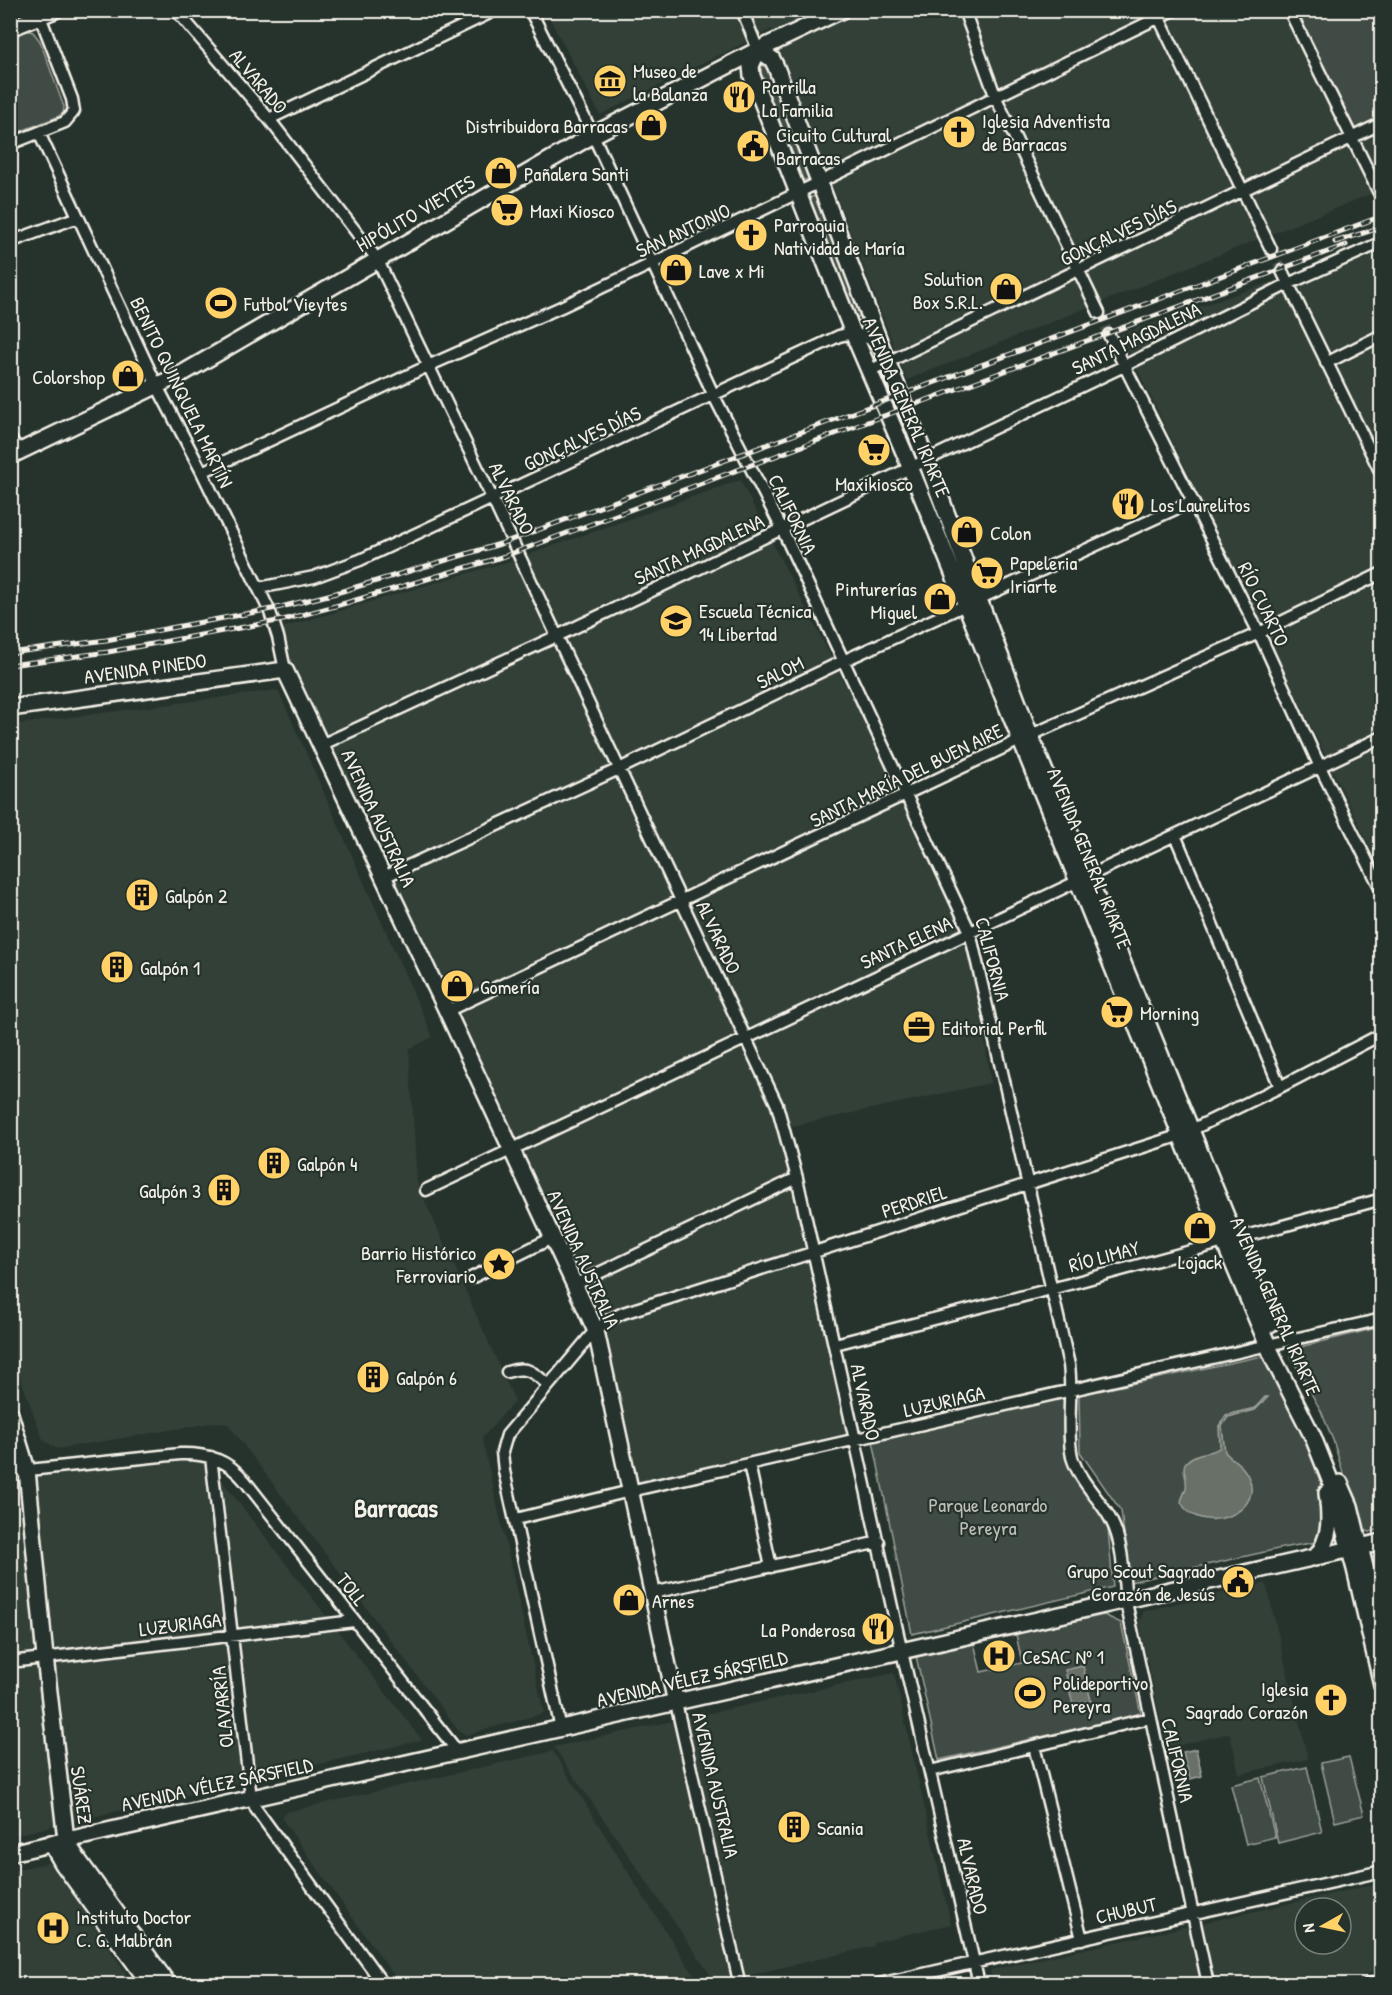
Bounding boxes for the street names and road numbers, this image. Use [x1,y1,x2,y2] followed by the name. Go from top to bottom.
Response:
[224,43,294,119] street label: ALVARADO
[351,168,479,258] street label: HIPÓLITO VIEYTES
[1055,192,1181,272] street label: GONÇALVES DÍAS
[631,196,735,264] street label: SAN ANTONIO
[124,292,240,492] street label: BENITO QUINQUELA MARTÍN
[1067,295,1205,381] street label: SANTA MAGDALENA
[857,313,957,501] street label: AVENIDA GENERAL IRIARTE
[519,399,645,477] street label: GONÇALVES DÍAS
[483,457,541,539] street label: ALVARADO
[762,470,824,559] street label: CALIFORNIA
[630,507,769,591] street label: SANTA MAGDALENA
[1232,557,1296,651] street label: RÍO CUARTO
[82,646,208,690] street label: AVENIDA PINEDO
[752,649,808,695] street label: SALOM
[805,717,1007,833] street label: SANTA MARÍA DEL BUEN AIRE
[335,745,423,891] street label: AVENIDA AUSTRALIA
[1041,763,1139,953] street label: AVENIDA GENERAL IRIARTE
[690,896,748,978] street label: ALVARADO
[856,909,957,975] street label: SANTA ELENA
[969,914,1017,1004] street label: CALIFORNIA
[878,1178,950,1224] street label: PERDRIEL
[541,1185,627,1333] street label: AVENIDA AUSTRALIA
[1224,1212,1328,1400] street label: AVENIDA GENERAL IRIARTE
[1066,1234,1142,1278] street label: RÍO LIMAY
[845,1361,887,1443] street label: ALVARADO
[901,1379,987,1423] street label: LUZURIAGA
[330,1567,374,1611] street label: TOLL
[137,1606,223,1642] street label: LUZURIAGA
[594,1643,791,1713] street label: AVENIDA VÉLEZ SÁRSFIELD
[204,1665,240,1749] street label: OLAVARRÍA
[686,1709,746,1861] street label: AVENIDA AUSTRALIA
[1155,1715,1201,1805] street label: CALIFORNIA
[119,1750,316,1818] street label: AVENIDA VÉLEZ SÁRSFIELD
[65,1764,99,1826] street label: SUÁREZ
[951,1835,995,1917] street label: ALVARADO
[1093,1890,1160,1930] street label: CHUBUT

